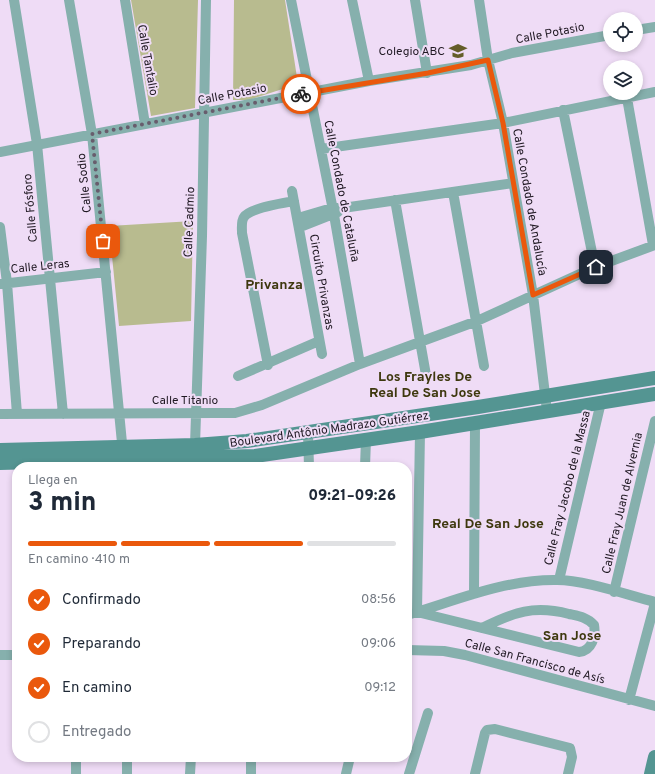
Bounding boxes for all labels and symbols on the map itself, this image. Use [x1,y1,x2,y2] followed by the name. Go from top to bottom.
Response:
[514,19,586,49] street label: Calle Potasio
[133,23,161,97] street label: Calle Tantalio
[448,41,468,61] school or university icon: Colegio ABC
[378,44,445,60] place label: Colegio ABC
[281,74,321,114] courier
[196,80,268,110] street label: Calle Potasio
[319,119,363,264] street label: Calle Condado de Cataluña
[508,127,550,277] street label: Calle Condado de Andalucía
[74,152,96,214] street label: Calle Sodio
[20,173,42,243] street label: Calle Fósforo
[181,186,199,258] street label: Calle Cadmio
[86,224,120,258] pin
[305,233,337,331] street label: Circuito Privanzas
[579,250,613,284] pin
[10,256,70,278] street label: Calle Leras
[245,277,303,294] district label: Privanza
[369,369,481,402] district label: Los Frayles De Real De San Jose
[152,393,219,409] street label: Calle Titanio
[229,408,430,452] street label: Boulevard Antônio Madrazo Gutiérrez
[541,409,595,567] street label: Calle Fray Jacobo de la Massa
[599,431,647,576] street label: Calle Fray Juan de Alvernia
[432,516,544,533] district label: Real De San Jose
[543,628,601,645] district label: San Jose
[463,636,607,688] street label: Calle San Francisco de Asís

